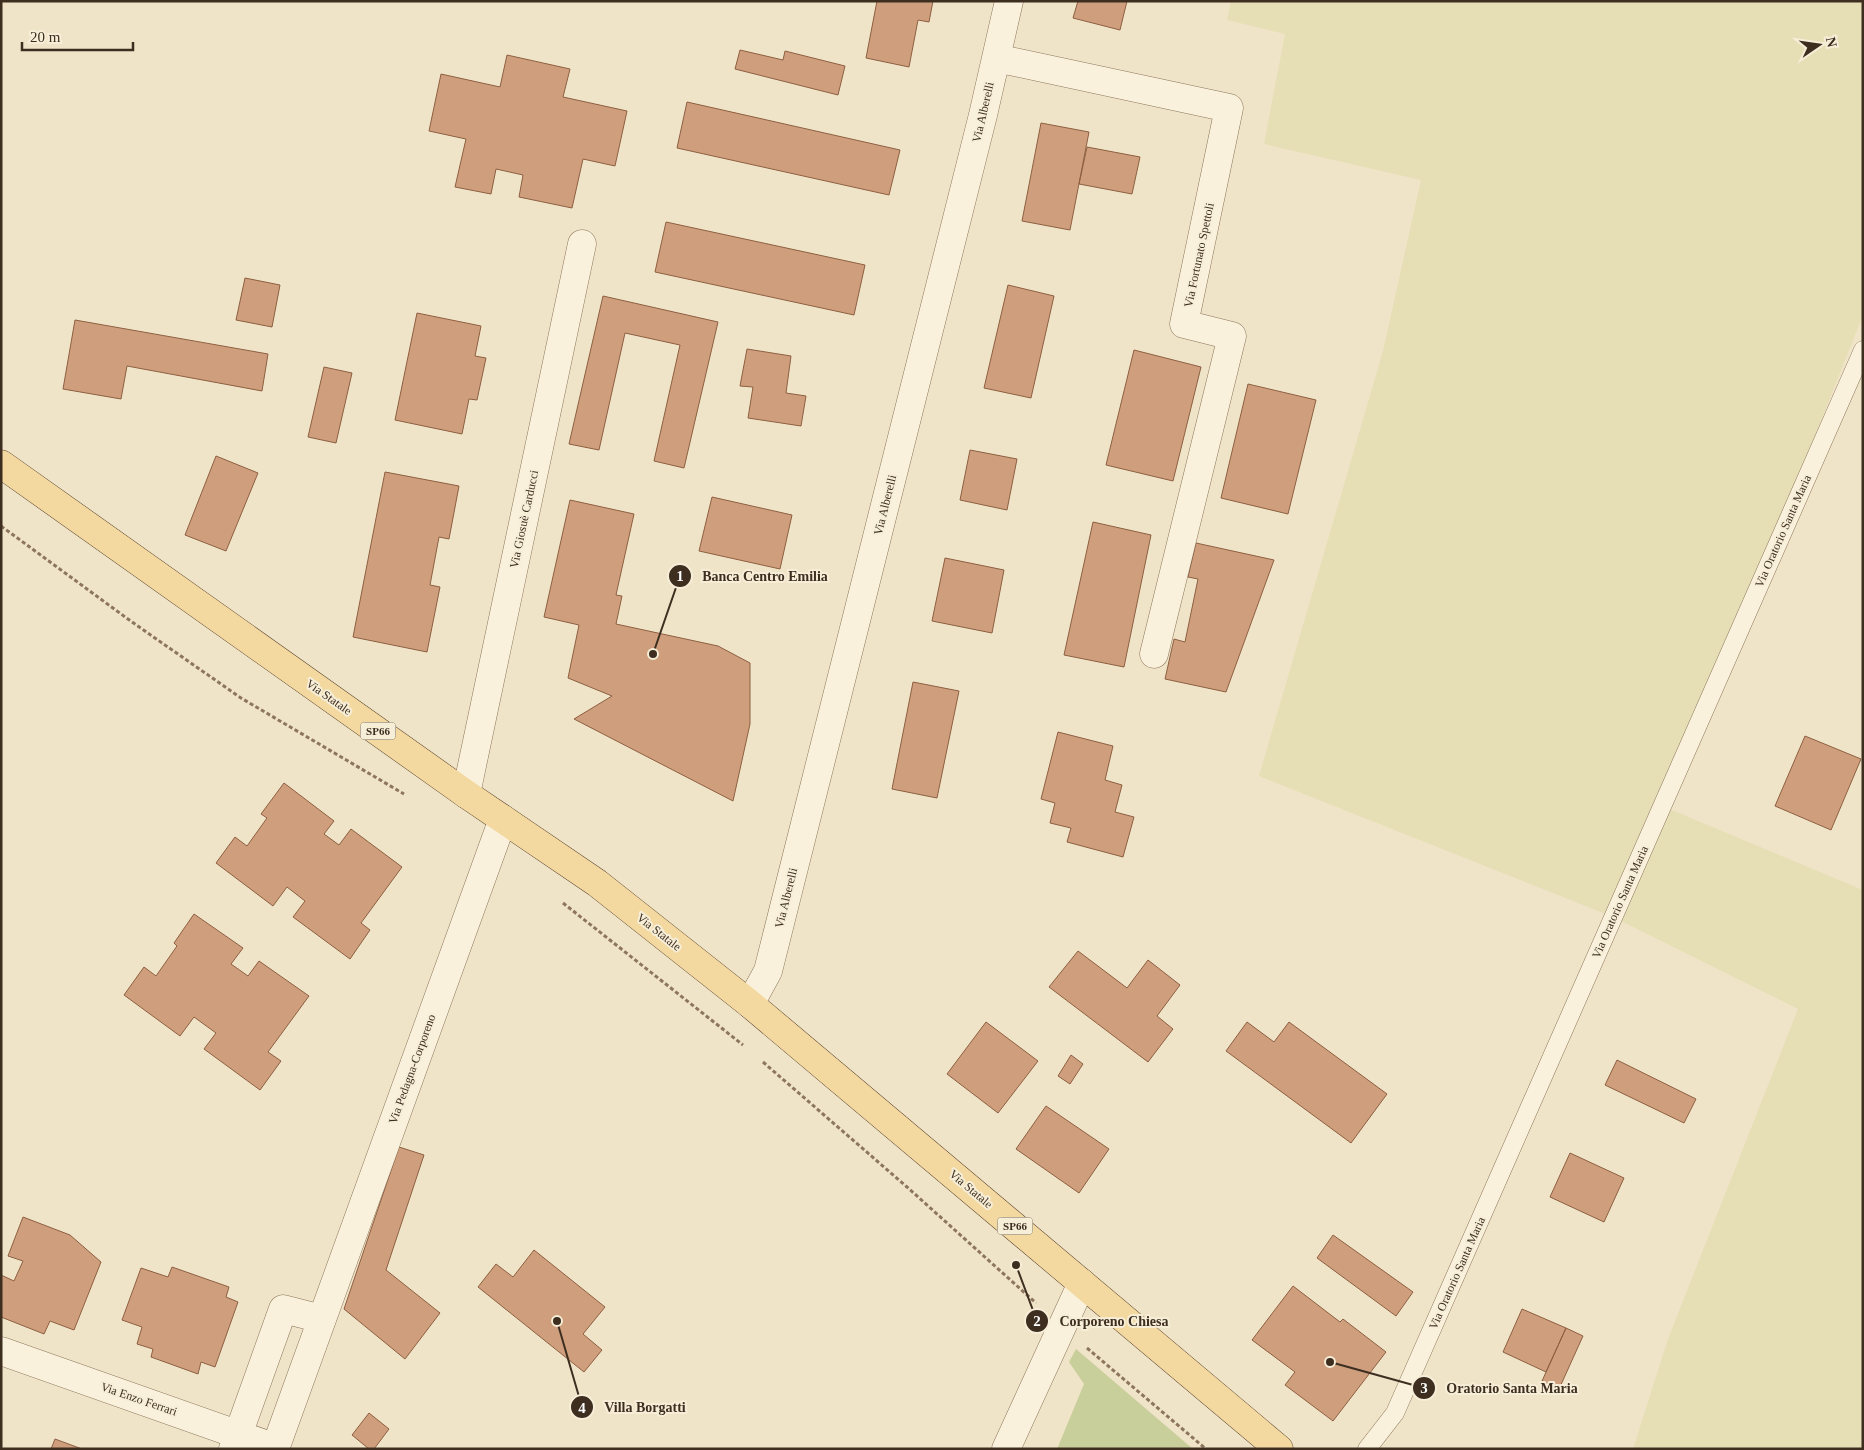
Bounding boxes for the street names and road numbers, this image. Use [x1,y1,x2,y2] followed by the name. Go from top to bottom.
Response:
[969,80,997,144] street label: Via Alberelli
[1181,201,1217,309] street label: Via Fortunato Spettoli
[507,468,541,569] street label: Via Giosuè Carducci
[1752,472,1814,589] street label: Via Oratorio Santa Maria
[871,473,899,537] street label: Via Alberelli
[304,676,354,718] street label: Via Statale
[360,722,396,739] road number: SP66
[1589,843,1651,960] street label: Via Oratorio Santa Maria
[772,866,800,930] street label: Via Alberelli
[634,910,684,954] street label: Via Statale
[386,1012,438,1126] street label: Via Pedagna-Corporeno
[946,1167,996,1211] street label: Via Statale
[1426,1214,1488,1331] street label: Via Oratorio Santa Maria
[998,1218,1032,1234] road number: SP66
[99,1379,180,1419] street label: Via Enzo Ferrari

